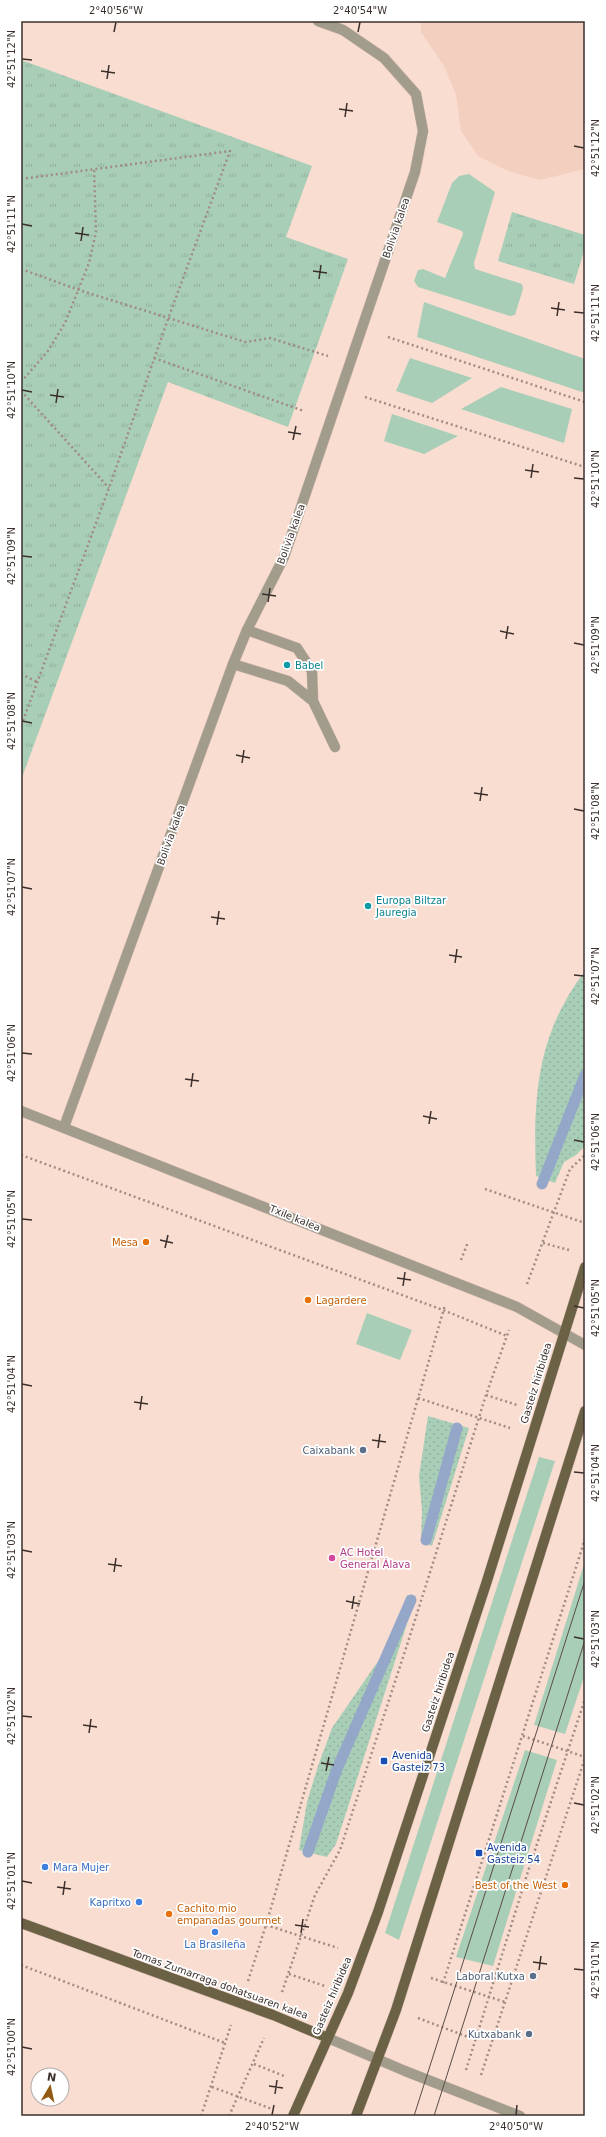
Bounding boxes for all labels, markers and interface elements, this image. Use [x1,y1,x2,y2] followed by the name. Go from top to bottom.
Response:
[89,5,143,16] text: 2°40'56"W
[333,5,387,16] text: 2°40'54"W
[6,30,17,88] text: 42°51'12"N
[590,119,601,177] text: 42°51'12"N
[6,195,17,253] text: 42°51'11"N
[380,196,412,260] street label: Bolivia kalea
[590,284,601,342] text: 42°51'11"N
[6,361,17,419] text: 42°51'10"N
[590,450,601,508] text: 42°51'10"N
[275,502,307,566] street label: Bolivia kalea
[6,527,17,585] text: 42°51'09"N
[590,616,601,674] text: 42°51'09"N
[282,660,292,670] marker: Babel
[295,660,323,671] place label: Babel
[6,692,17,750] text: 42°51'08"N
[590,782,601,840] text: 42°51'08"N
[155,803,187,867] street label: Bolivia kalea
[6,858,17,916] text: 42°51'07"N
[375,895,447,918] place label: Europa Biltzar Jauregia
[363,901,373,911] marker: Europa Biltzar Jauregia
[590,947,601,1005] text: 42°51'07"N
[6,1024,17,1082] text: 42°51'06"N
[590,1113,601,1171] text: 42°51'06"N
[6,1190,17,1248] text: 42°51'05"N
[267,1202,322,1233] street label: Txile kalea
[112,1237,138,1248] place label: Mesa
[141,1237,151,1247] marker: Mesa
[590,1279,601,1337] text: 42°51'05"N
[303,1295,313,1305] marker: Lagardere
[316,1295,367,1306] place label: Lagardere
[518,1341,554,1425] street label: Gasteiz hiribidea
[6,1355,17,1413] text: 42°51'04"N
[590,1444,601,1502] text: 42°51'04"N
[302,1445,355,1456] place label: Caixabank
[358,1445,368,1455] marker: Caixabank
[6,1521,17,1579] text: 42°51'03"N
[340,1547,410,1570] place label: AC Hotel General Álava
[327,1553,337,1563] marker: AC Hotel General Álava
[590,1610,601,1668] text: 42°51'03"N
[420,1650,456,1734] street label: Gasteiz hiribidea
[6,1687,17,1745] text: 42°51'02"N
[392,1750,445,1773] place label: Avenida Gasteiz 73
[379,1756,389,1766] marker: Avenida Gasteiz 73
[590,1776,601,1834] text: 42°51'02"N
[487,1842,540,1865] place label: Avenida Gasteiz 54
[474,1848,484,1858] marker: Avenida Gasteiz 54
[6,1852,17,1910] text: 42°51'01"N
[40,1862,50,1872] marker: Mara Mujer
[53,1862,110,1873] place label: Mara Mujer
[475,1880,557,1891] place label: Best of the West
[560,1880,570,1890] marker: Best of the West
[90,1897,131,1908] place label: Kapritxo
[134,1897,144,1907] marker: Kapritxo
[177,1903,281,1926] place label: Cachito mio empanadas gourmet
[164,1909,174,1919] marker: Cachito mio empanadas gourmet
[210,1927,220,1937] marker: La Brasileña
[184,1939,246,1950] place label: La Brasileña
[590,1941,601,1999] text: 42°51'01"N
[130,1947,310,2021] street label: Tomas Zumarraga dohatsuaren kalea
[310,1955,354,2037] street label: Gasteiz hiribidea
[456,1971,525,1982] place label: Laboral Kutxa
[528,1971,538,1981] marker: Laboral Kutxa
[6,2018,17,2076] text: 42°51'00"N
[468,2029,521,2040] place label: Kutxabank
[524,2029,534,2039] marker: Kutxabank
[30,2067,70,2107] north arrow
[46,2070,57,2085] text: N
[245,2121,299,2132] text: 2°40'52"W
[489,2121,543,2132] text: 2°40'50"W

